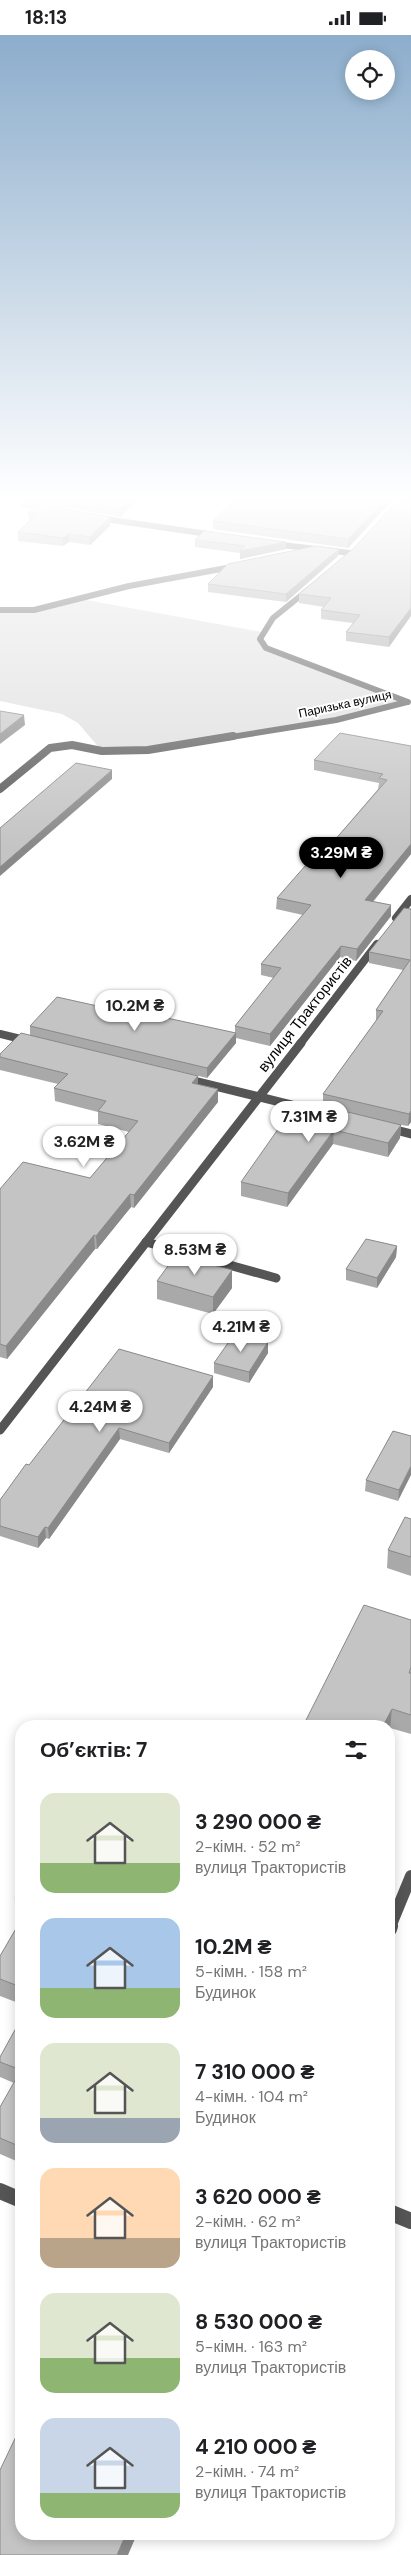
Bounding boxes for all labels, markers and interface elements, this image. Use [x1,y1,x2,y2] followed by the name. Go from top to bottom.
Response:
[25,5,67,30] text: 18:13
[345,50,395,100] map controls
[345,50,395,100] button: locate
[297,686,393,722] street label: Паризька вулиця
[295,837,387,879] pin: 3.29M ₴
[310,842,372,863] text: 3.29M ₴
[253,952,357,1076] street label: вулиця Трактористів
[89,989,181,1032] pin: 10.2M ₴
[106,995,164,1016] text: 10.2M ₴
[263,1101,355,1143] pin: 7.31M ₴
[281,1106,337,1127] text: 7.31M ₴
[38,1125,130,1168] pin: 3.62M ₴
[53,1131,115,1152] text: 3.62M ₴
[149,1233,241,1276] pin: 8.53M ₴
[164,1239,226,1260] text: 8.53M ₴
[195,1311,287,1353] pin: 4.21M ₴
[212,1316,270,1337] text: 4.21M ₴
[54,1391,146,1433] pin: 4.24M ₴
[69,1396,131,1417] text: 4.24M ₴
[40,1736,147,1764] text: Об’єктів: 7
[342,1736,370,1764] icon: filters
[195,1808,321,1836] text: 3 290 000 ₴
[80,1813,140,1873] icon: home
[195,1836,301,1857] text: 2-кімн. · 52 m²
[195,1857,346,1878] text: вулиця Трактористів
[195,1933,272,1961] text: 10.2M ₴
[80,1938,140,1998] icon: home
[195,1961,307,1982] text: 5-кімн. · 158 m²
[195,1982,256,2003] text: Будинок
[195,2058,314,2086] text: 7 310 000 ₴
[80,2063,140,2123] icon: home
[195,2086,308,2107] text: 4-кімн. · 104 m²
[195,2107,256,2128] text: Будинок
[195,2183,321,2211] text: 3 620 000 ₴
[80,2188,140,2248] icon: home
[195,2211,301,2232] text: 2-кімн. · 62 m²
[195,2232,346,2253] text: вулиця Трактористів
[195,2308,322,2336] text: 8 530 000 ₴
[80,2313,140,2373] icon: home
[195,2336,307,2357] text: 5-кімн. · 163 m²
[195,2357,346,2378] text: вулиця Трактористів
[195,2433,316,2461] text: 4 210 000 ₴
[80,2438,140,2498] icon: home
[195,2461,299,2482] text: 2-кімн. · 74 m²
[195,2482,346,2503] text: вулиця Трактористів

